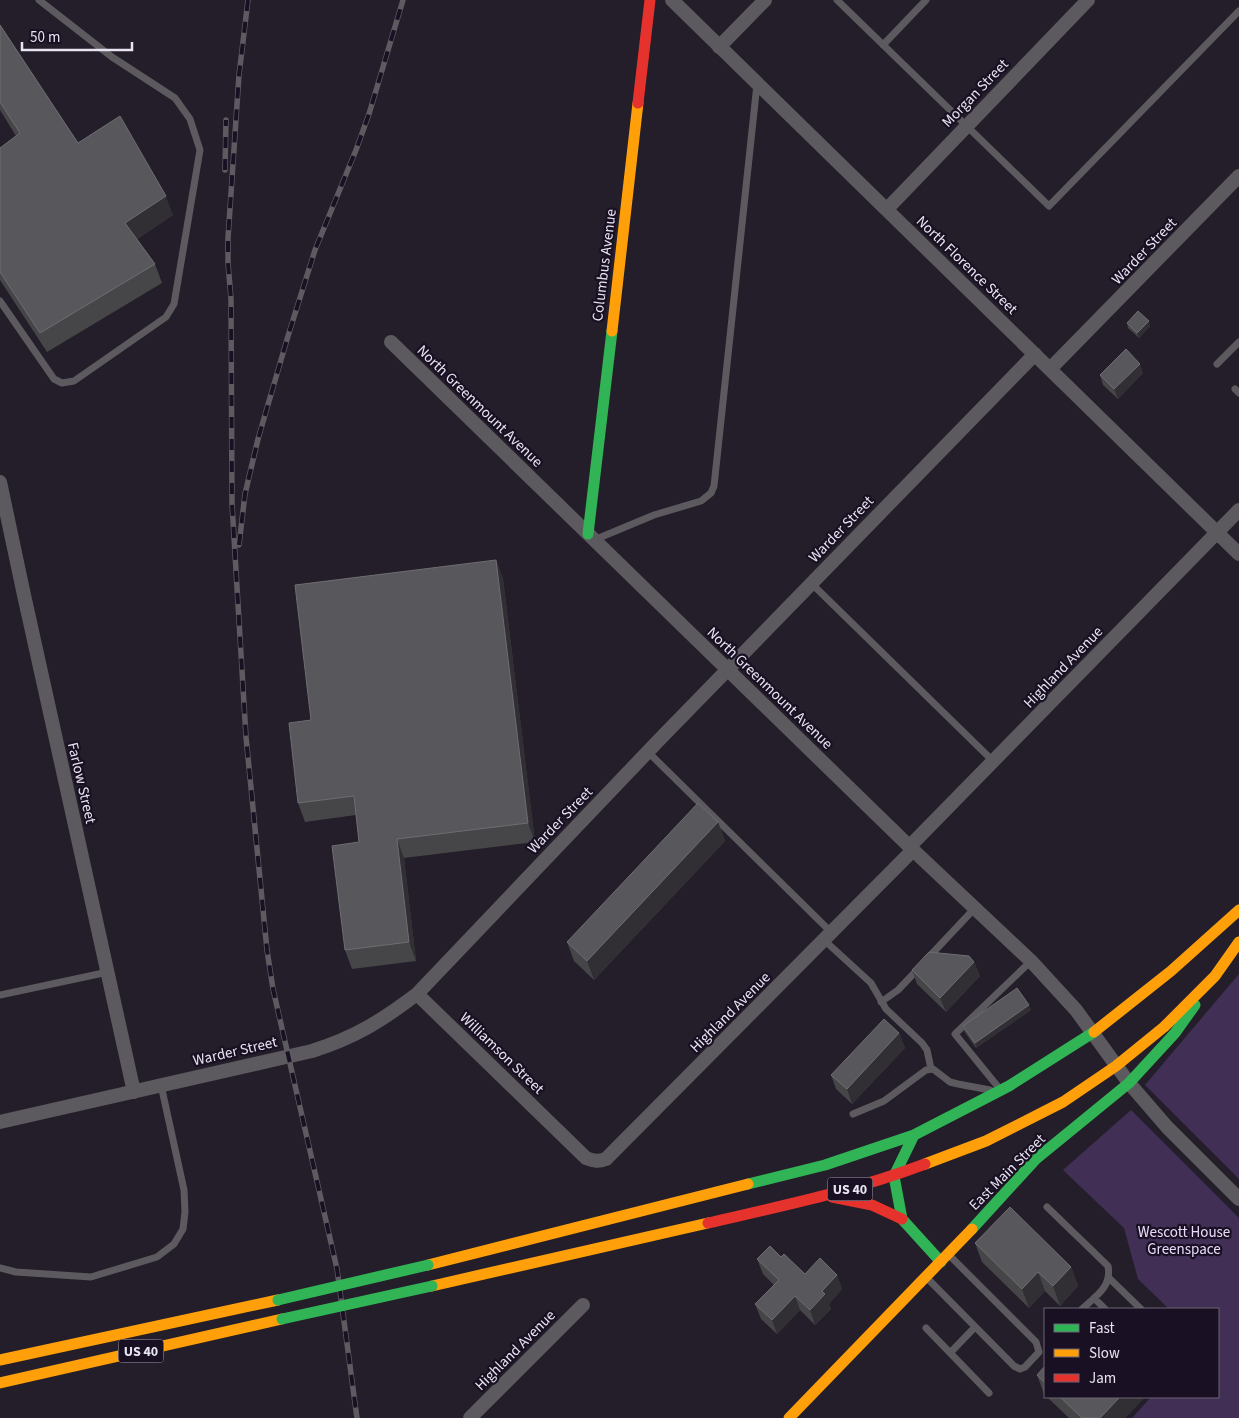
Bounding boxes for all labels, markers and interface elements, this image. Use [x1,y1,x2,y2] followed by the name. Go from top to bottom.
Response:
[22,20,132,52] scale bar
[30,27,60,48] text: 50 m
[937,54,1013,132] street label: Morgan Street
[587,208,622,322] street label: Columbus Avenue
[911,211,1022,319] street label: North Florence Street
[1107,213,1182,289] street label: Warder Street
[412,340,547,472] street label: North Greenmount Avenue
[804,491,879,567] street label: Warder Street
[702,622,837,754] street label: North Greenmount Avenue
[1019,622,1108,713] street label: Highland Avenue
[62,740,101,826] street label: Farlow Street
[523,782,598,858] street label: Warder Street
[685,967,775,1057] street label: Highland Avenue
[455,1008,549,1099] street label: Williamson Street
[191,1032,279,1071] street label: Warder Street
[964,1129,1050,1215] street label: East Main Street
[828,1178,872,1200] road number: US 40
[1138,1222,1230,1260] park label: Wescott House Greenspace
[470,1305,560,1395] street label: Highland Avenue
[1044,1308,1219,1398] legend
[1089,1318,1115,1339] text: Fast
[118,1340,164,1362] road number: US 40
[1089,1343,1120,1364] text: Slow
[1089,1368,1116,1389] text: Jam

